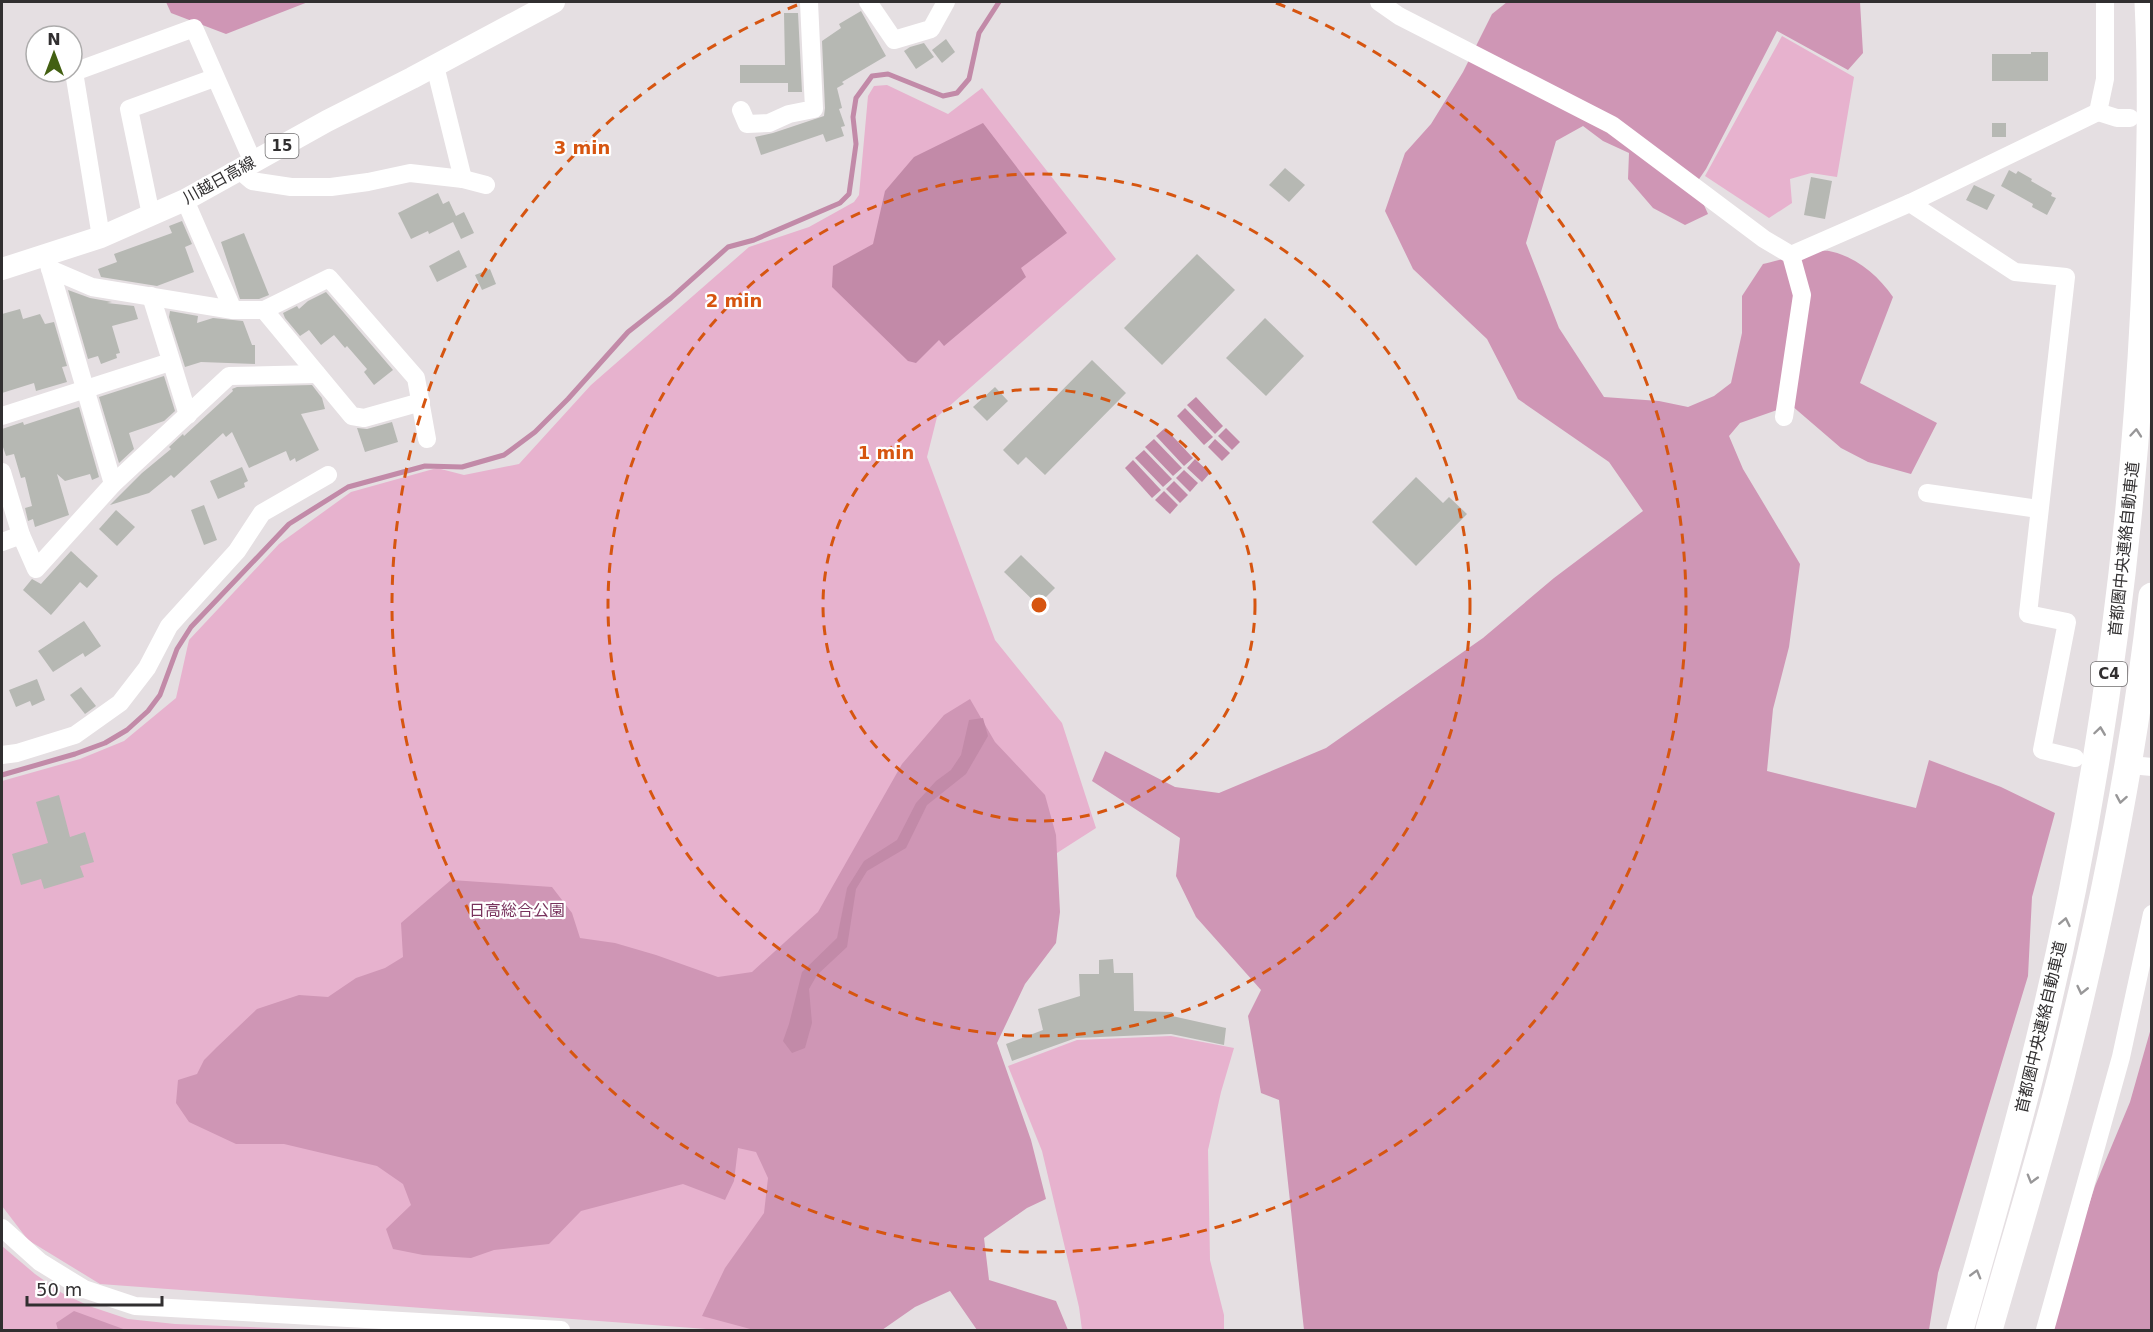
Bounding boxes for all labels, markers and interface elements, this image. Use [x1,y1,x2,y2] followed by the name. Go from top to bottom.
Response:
[24,24,84,84] north arrow
[47,30,61,49] text: N
[266,134,298,158] road number: 15
[554,137,610,158] text: 3 min
[179,152,259,208] street label: 川越日高線
[706,290,762,311] text: 2 min
[2129,428,2142,437] one-way arrow
[858,442,914,463] text: 1 min
[2105,460,2143,638] street label: 首都圏中央連絡自動車道
[1029,595,1049,615] centre of rings
[2091,662,2127,686] road number: C4
[2094,726,2106,735] one-way arrow
[2115,794,2128,804] one-way arrow
[469,901,565,920] park label: 日高総合公園
[2058,918,2071,928] one-way arrow
[2012,939,2070,1115] street label: 首都圏中央連絡自動車道
[2076,985,2089,995] one-way arrow
[2027,1173,2039,1183] one-way arrow
[27,1269,162,1307] scale bar
[1969,1269,1981,1280] one-way arrow
[36,1279,82,1300] text: 50 m

